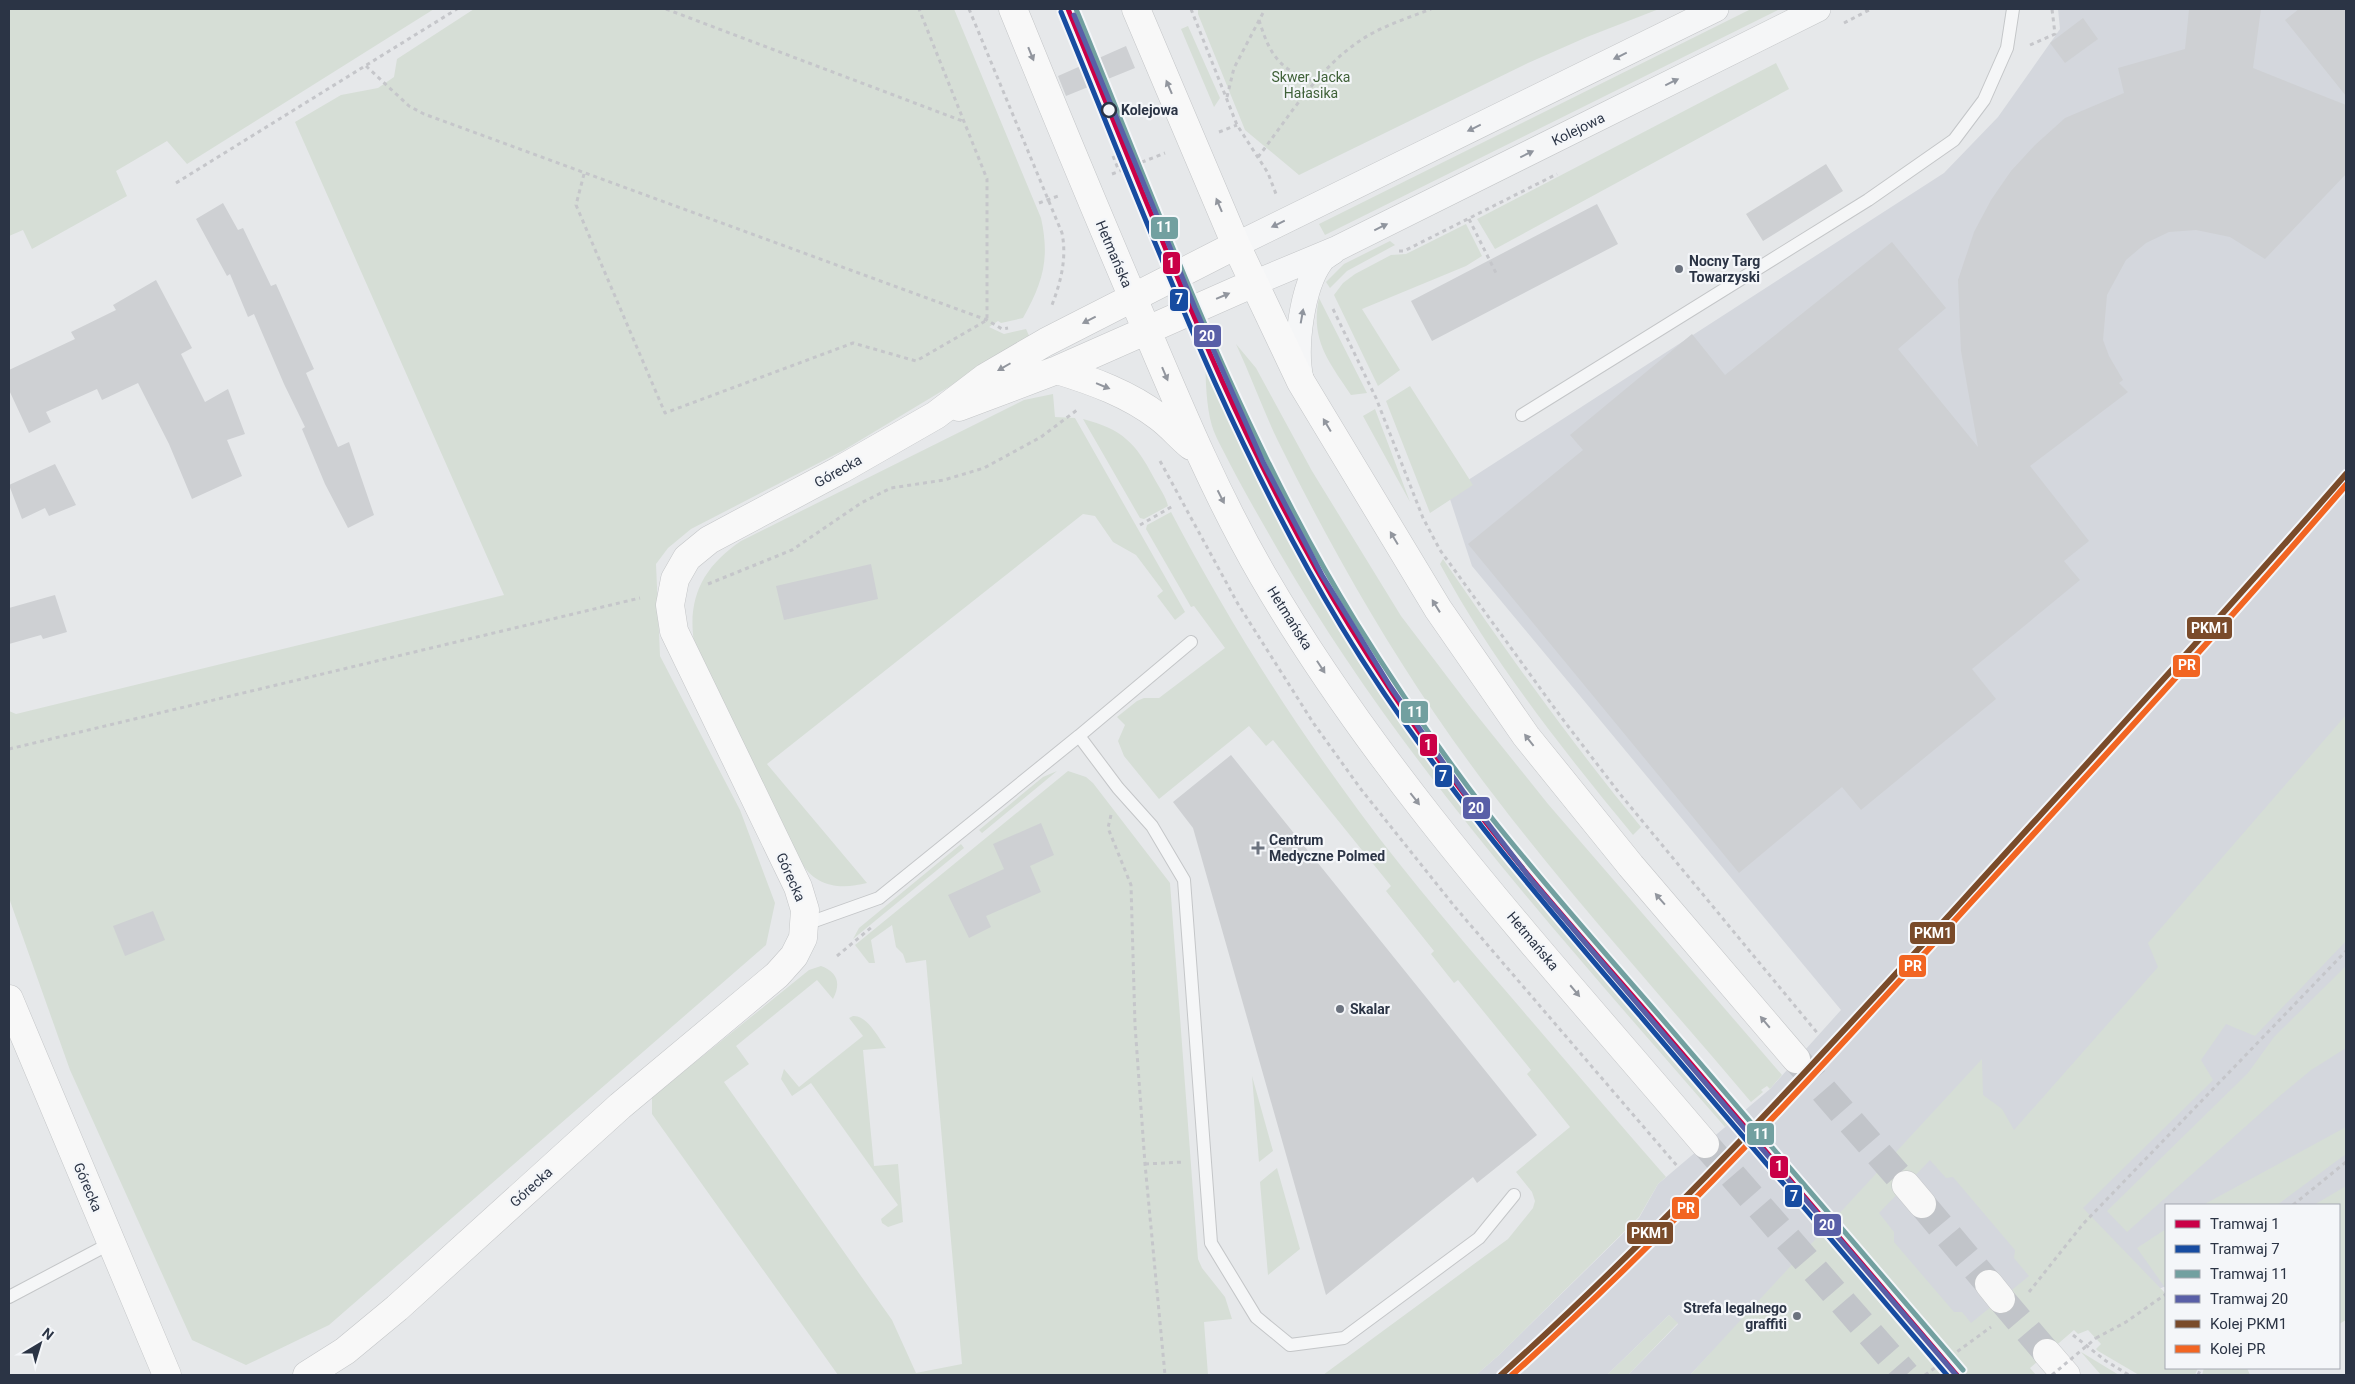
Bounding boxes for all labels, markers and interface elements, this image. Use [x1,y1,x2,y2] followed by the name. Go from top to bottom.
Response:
[1027,47,1035,62] one-way arrow
[1613,52,1627,60] one-way arrow
[1272,69,1350,101] park label: Skwer Jacka Hałasika
[1665,78,1679,86] one-way arrow
[1165,80,1173,94] one-way arrow
[1101,102,1117,118] marker: Kolejowa
[1121,102,1179,118] place label: Kolejowa
[1549,109,1607,149] street label: Kolejowa
[1467,124,1482,132] one-way arrow
[1520,150,1534,158] one-way arrow
[1215,197,1222,212] one-way arrow
[1150,216,1179,240] line badge: 11
[1093,218,1135,290] street label: Hetmańska
[1156,219,1172,235] text: 11
[1270,220,1285,229] one-way arrow
[1374,223,1388,231] one-way arrow
[1162,251,1181,275] line badge: 1
[1689,253,1760,285] place label: Nocny Targ Towarzyski
[1167,255,1175,271] text: 1
[1673,263,1685,275] marker: Nocny Targ Towarzyski
[1169,288,1189,312] line badge: 7
[1175,291,1183,307] text: 7
[1216,292,1231,300] one-way arrow
[1299,308,1307,324] one-way arrow
[1082,316,1096,324] one-way arrow
[1193,324,1222,348] line badge: 20
[1199,328,1215,344] text: 20
[997,363,1010,372] one-way arrow
[1162,367,1170,381] one-way arrow
[1096,382,1111,390] one-way arrow
[1322,418,1331,431] one-way arrow
[812,451,864,491] street label: Górecka
[1217,490,1225,504] one-way arrow
[1390,531,1399,544] one-way arrow
[1264,583,1316,653] street label: Hetmańska
[1432,600,1441,613] one-way arrow
[2186,616,2233,640] line badge: PKM1
[2191,620,2229,636] text: PKM1
[2172,654,2201,678] line badge: PR
[2178,657,2196,673] text: PR
[1316,660,1326,674] one-way arrow
[1400,700,1429,724] line badge: 11
[1407,704,1423,720] text: 11
[1419,733,1438,757] line badge: 1
[1524,734,1535,747] one-way arrow
[1424,737,1432,753] text: 1
[1434,764,1453,788] line badge: 7
[1439,768,1447,784] text: 7
[1410,792,1421,805] one-way arrow
[1462,796,1491,820] line badge: 20
[1468,800,1484,816] text: 20
[1269,832,1385,864] place label: Centrum Medyczne Polmed
[1251,841,1265,855] marker: Centrum Medyczne Polmed
[773,850,809,904] street label: Górecka
[1654,892,1665,905] one-way arrow
[1504,908,1562,974] street label: Hetmańska
[1909,921,1956,945] line badge: PKM1
[1914,925,1952,941] text: PKM1
[1898,954,1927,978] line badge: PR
[1904,958,1922,974] text: PR
[1570,984,1581,997] one-way arrow
[1350,1001,1390,1017] place label: Skalar
[1334,1003,1346,1015] marker: Skalar
[1759,1017,1771,1029] one-way arrow
[1746,1122,1775,1146] line badge: 11
[1753,1126,1769,1142] text: 11
[1769,1155,1789,1179] line badge: 1
[1775,1158,1783,1174] text: 1
[71,1160,105,1214] street label: Górecka
[506,1164,556,1210] street label: Górecka
[1784,1184,1803,1208] line badge: 7
[1790,1188,1798,1204] text: 7
[1671,1196,1700,1220] line badge: PR
[1677,1200,1695,1216] text: PR
[2165,1204,2340,1369] legend
[1813,1213,1842,1237] line badge: 20
[2210,1215,2280,1233] text: Tramwaj 1
[1819,1217,1835,1233] text: 20
[1626,1221,1674,1245] line badge: PKM1
[1631,1225,1669,1241] text: PKM1
[2210,1240,2280,1258] text: Tramwaj 7
[2210,1265,2288,1283] text: Tramwaj 11
[2210,1290,2288,1308] text: Tramwaj 20
[1683,1300,1787,1332] place label: Strefa legalnego graffiti
[1791,1310,1803,1322] marker: Strefa legalnego graffiti
[2210,1315,2287,1333] text: Kolej PKM1
[15,1319,65,1369] north arrow
[39,1324,57,1343] text: N
[2210,1340,2265,1358] text: Kolej PR

